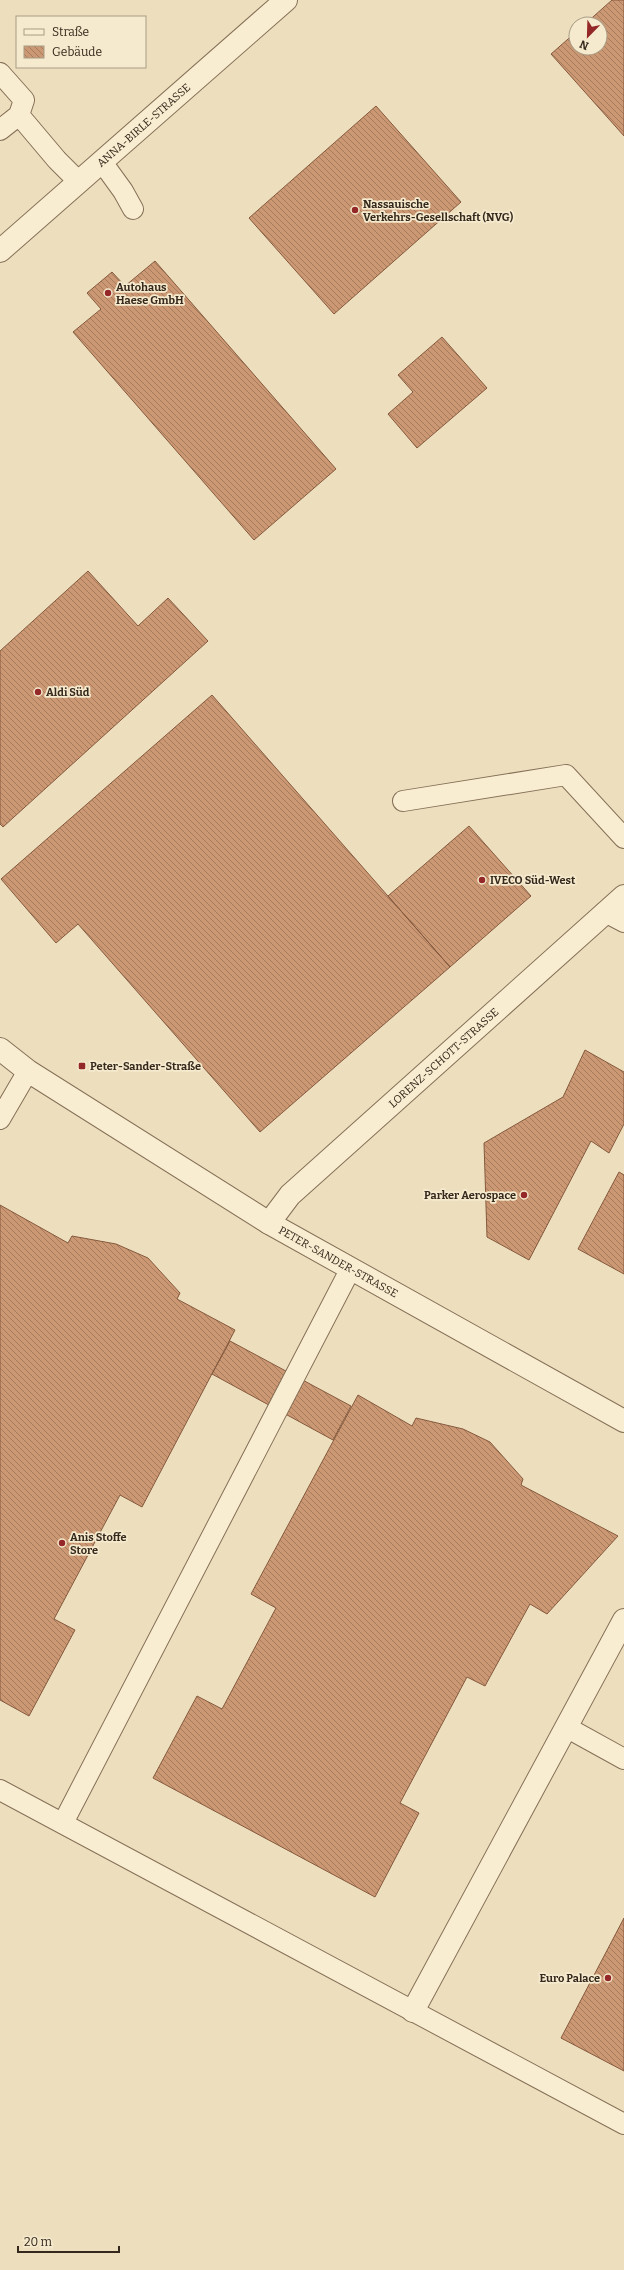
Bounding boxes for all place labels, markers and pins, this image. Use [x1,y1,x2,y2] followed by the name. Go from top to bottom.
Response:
[363,198,514,224] place label: Nassauische Verkehrs-Gesellschaft (NVG)
[350,205,360,215] marker: Nassauische Verkehrs-Gesellschaft (NVG)
[116,281,184,307] place label: Autohaus Haese GmbH
[103,288,113,298] marker: Autohaus Haese GmbH
[46,686,90,699] place label: Aldi Süd
[33,687,43,697] marker: Aldi Süd
[490,874,576,887] place label: IVECO Süd-West
[477,875,487,885] marker: IVECO Süd-West
[90,1060,201,1073] place label: Peter-Sander-Straße
[77,1061,87,1071] marker: Peter-Sander-Straße
[424,1189,516,1202] place label: Parker Aerospace
[519,1190,529,1200] marker: Parker Aerospace
[70,1531,127,1557] place label: Anis Stoffe Store
[57,1538,67,1548] marker: Anis Stoffe Store
[540,1972,600,1985] place label: Euro Palace
[603,1973,613,1983] marker: Euro Palace

